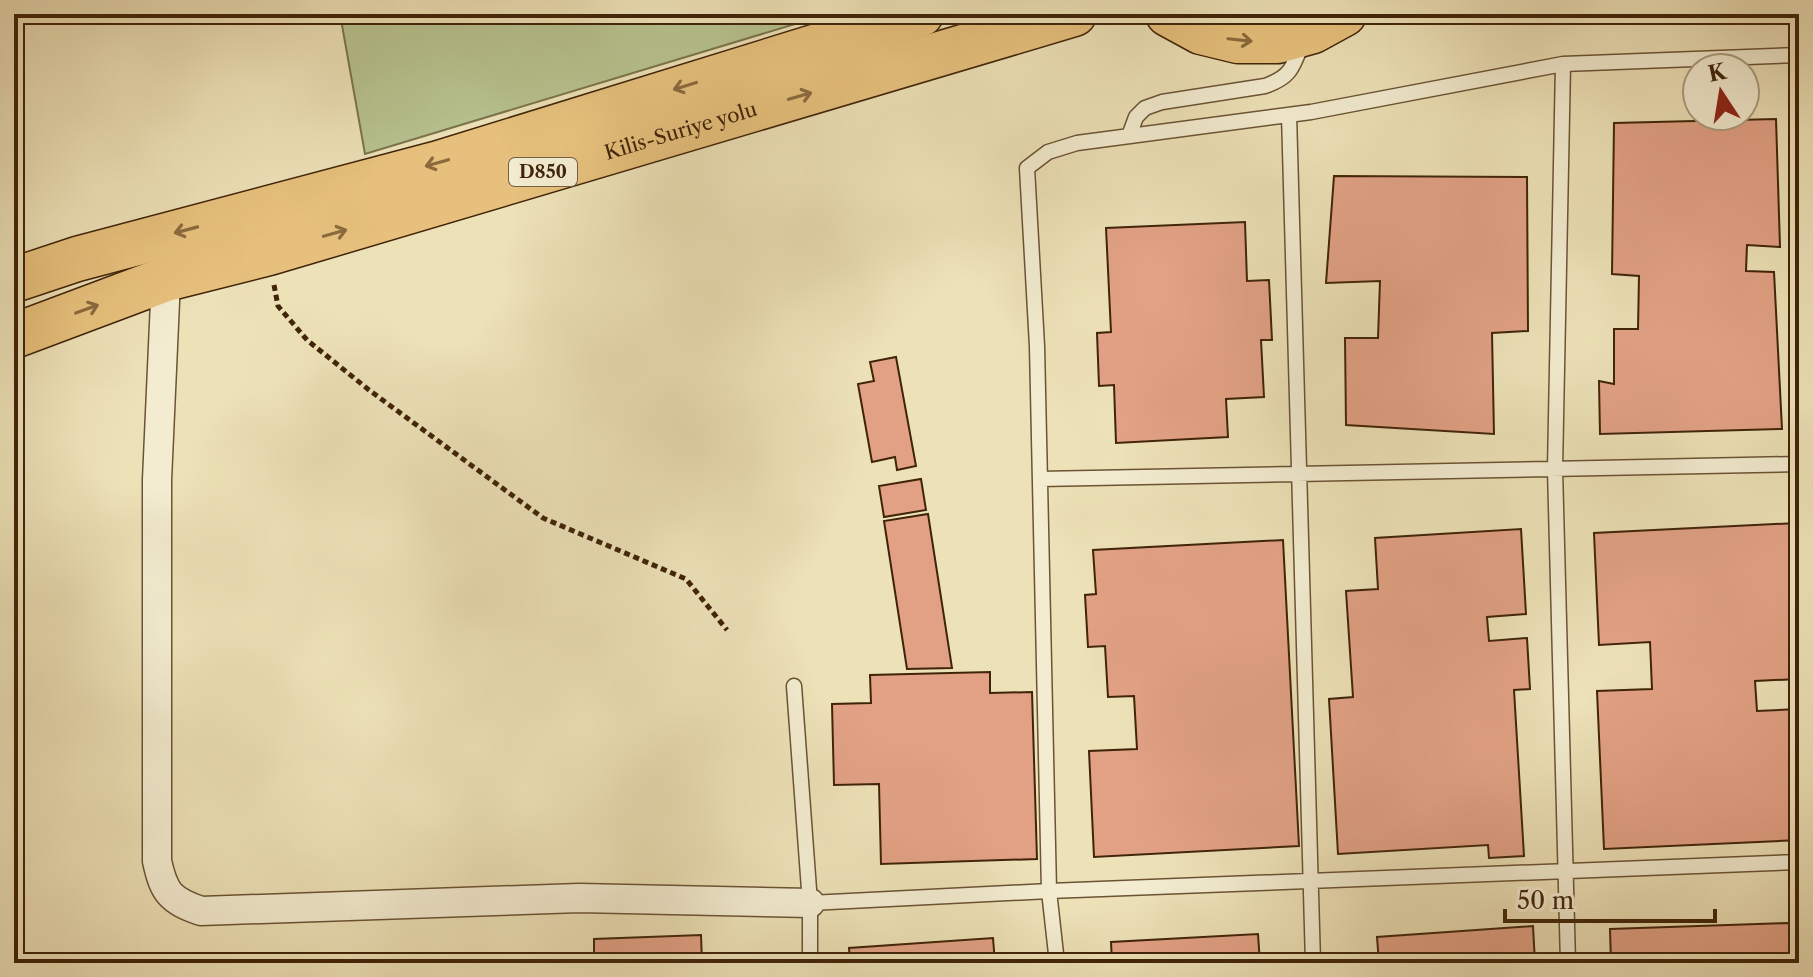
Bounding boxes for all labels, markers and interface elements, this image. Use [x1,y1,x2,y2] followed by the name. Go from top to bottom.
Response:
[1226,32,1253,47] one-way arrow
[1681,52,1761,132] north arrow
[1706,58,1730,88] text: K
[673,79,699,94] one-way arrow
[786,88,812,103] one-way arrow
[602,97,760,165] street label: Kilis-Suriye yolu
[425,156,451,171] one-way arrow
[509,158,577,186] road number: D850
[173,223,199,238] one-way arrow
[322,225,348,240] one-way arrow
[74,301,99,315] one-way arrow
[1505,873,1715,923] scale bar
[1517,886,1574,915] text: 50 m

